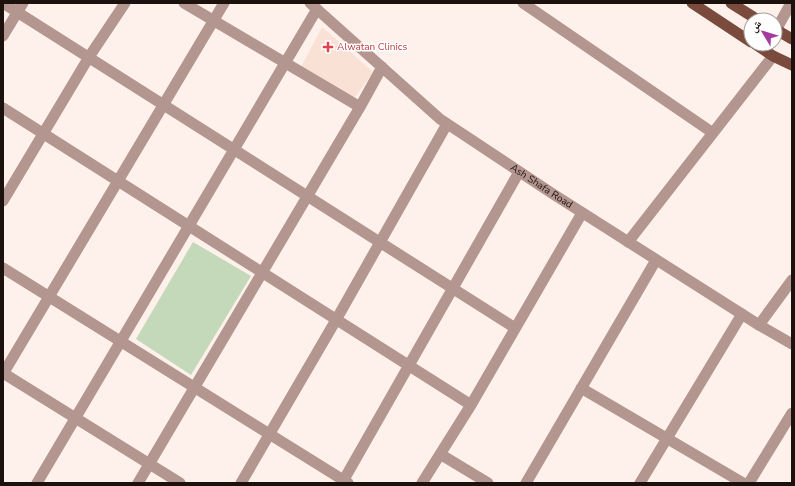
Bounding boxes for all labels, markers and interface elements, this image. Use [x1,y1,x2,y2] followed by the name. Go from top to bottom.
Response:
[743,12,783,52] north arrow
[746,17,765,35] text: ش
[337,40,407,54] place label: Alwatan Clinics
[322,41,334,53] marker: Alwatan Clinics
[508,161,576,212] street label: Ash Shafa Road

